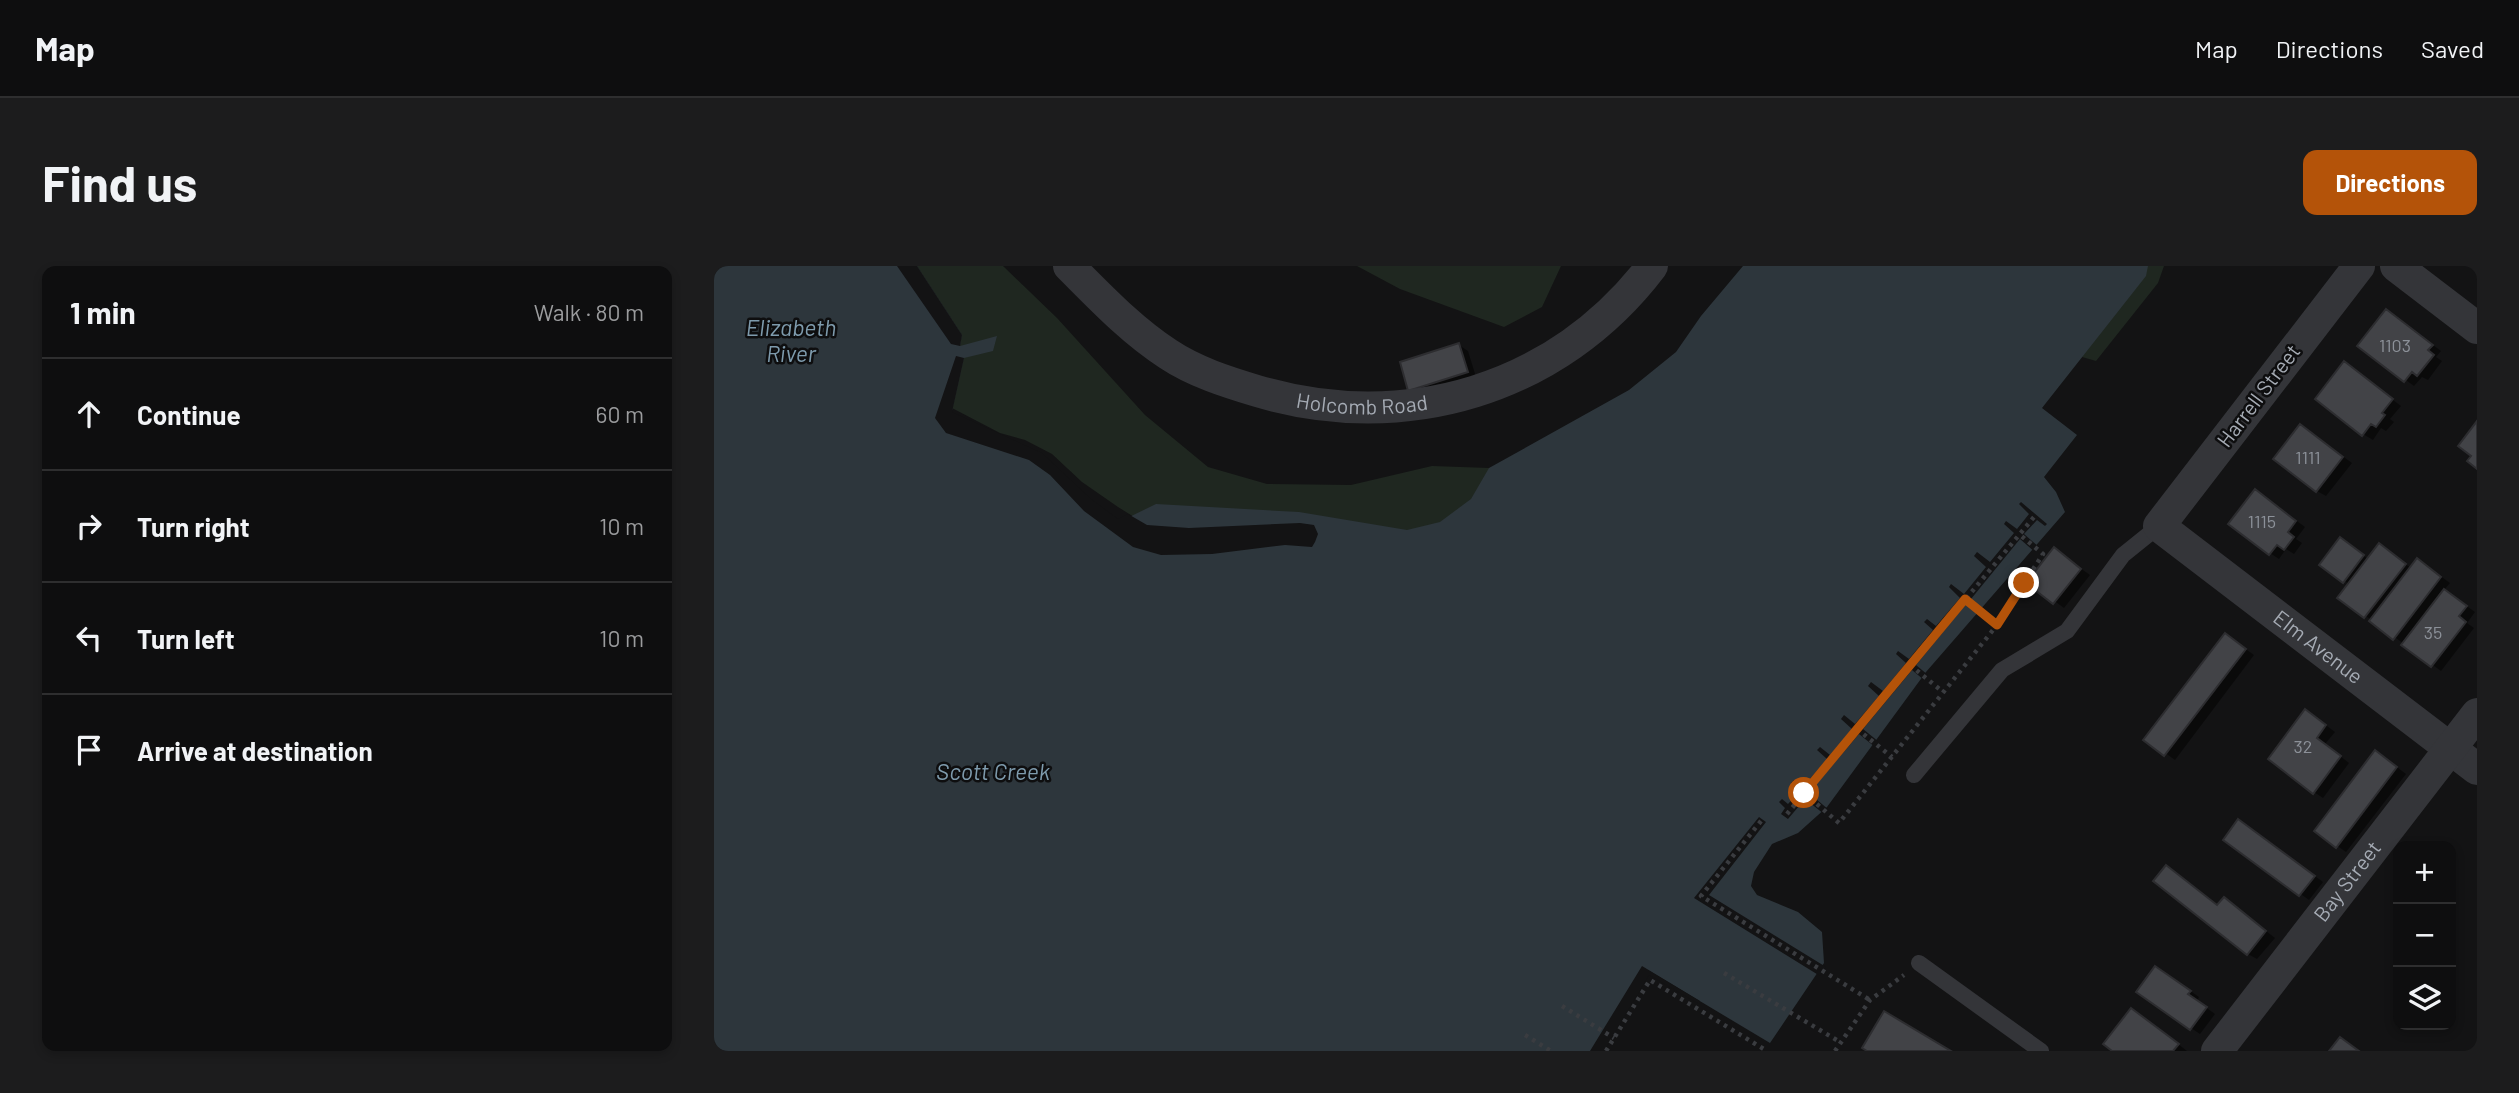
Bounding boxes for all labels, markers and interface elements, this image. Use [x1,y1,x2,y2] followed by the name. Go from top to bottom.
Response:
[35,28,95,68] text: Map
[2195,34,2238,63] text: Map
[2276,34,2383,63] text: Directions
[2421,34,2484,63] text: Saved
[2303,150,2477,215] button: Directions
[42,153,197,212] text: Find us
[70,294,136,330] text: 1 min
[534,298,644,326] text: Walk · 80 m
[746,313,836,367] water label: Elizabeth River
[2379,334,2411,356] house number: 1103
[2211,339,2305,451] street label: Harrell Street
[1295,387,1429,419] street label: Holcomb Road
[70,395,108,433] icon: ahead
[137,399,241,430] text: Continue
[596,400,644,428] text: 60 m
[2295,446,2321,468] house number: 1111
[70,507,108,545] icon: right
[2248,510,2276,532] house number: 1115
[137,511,250,542] text: Turn right
[599,512,644,540] text: 10 m
[2008,567,2039,598] route end
[2269,604,2368,688] street label: Elm Avenue
[70,619,108,657] icon: left
[2424,621,2442,643] house number: 35
[137,623,235,654] text: Turn left
[599,624,644,652] text: 10 m
[70,731,108,769] icon: arrive
[137,735,373,766] text: Arrive at destination
[2294,735,2312,757] house number: 32
[936,757,1050,785] water label: Scott Creek
[1788,777,1819,808] route start
[2308,835,2385,926] street label: Bay Street
[2393,841,2456,1030] map controls
[2393,841,2456,904] button: +
[2393,904,2456,967] button: −
[2393,967,2456,1030] button: layers

